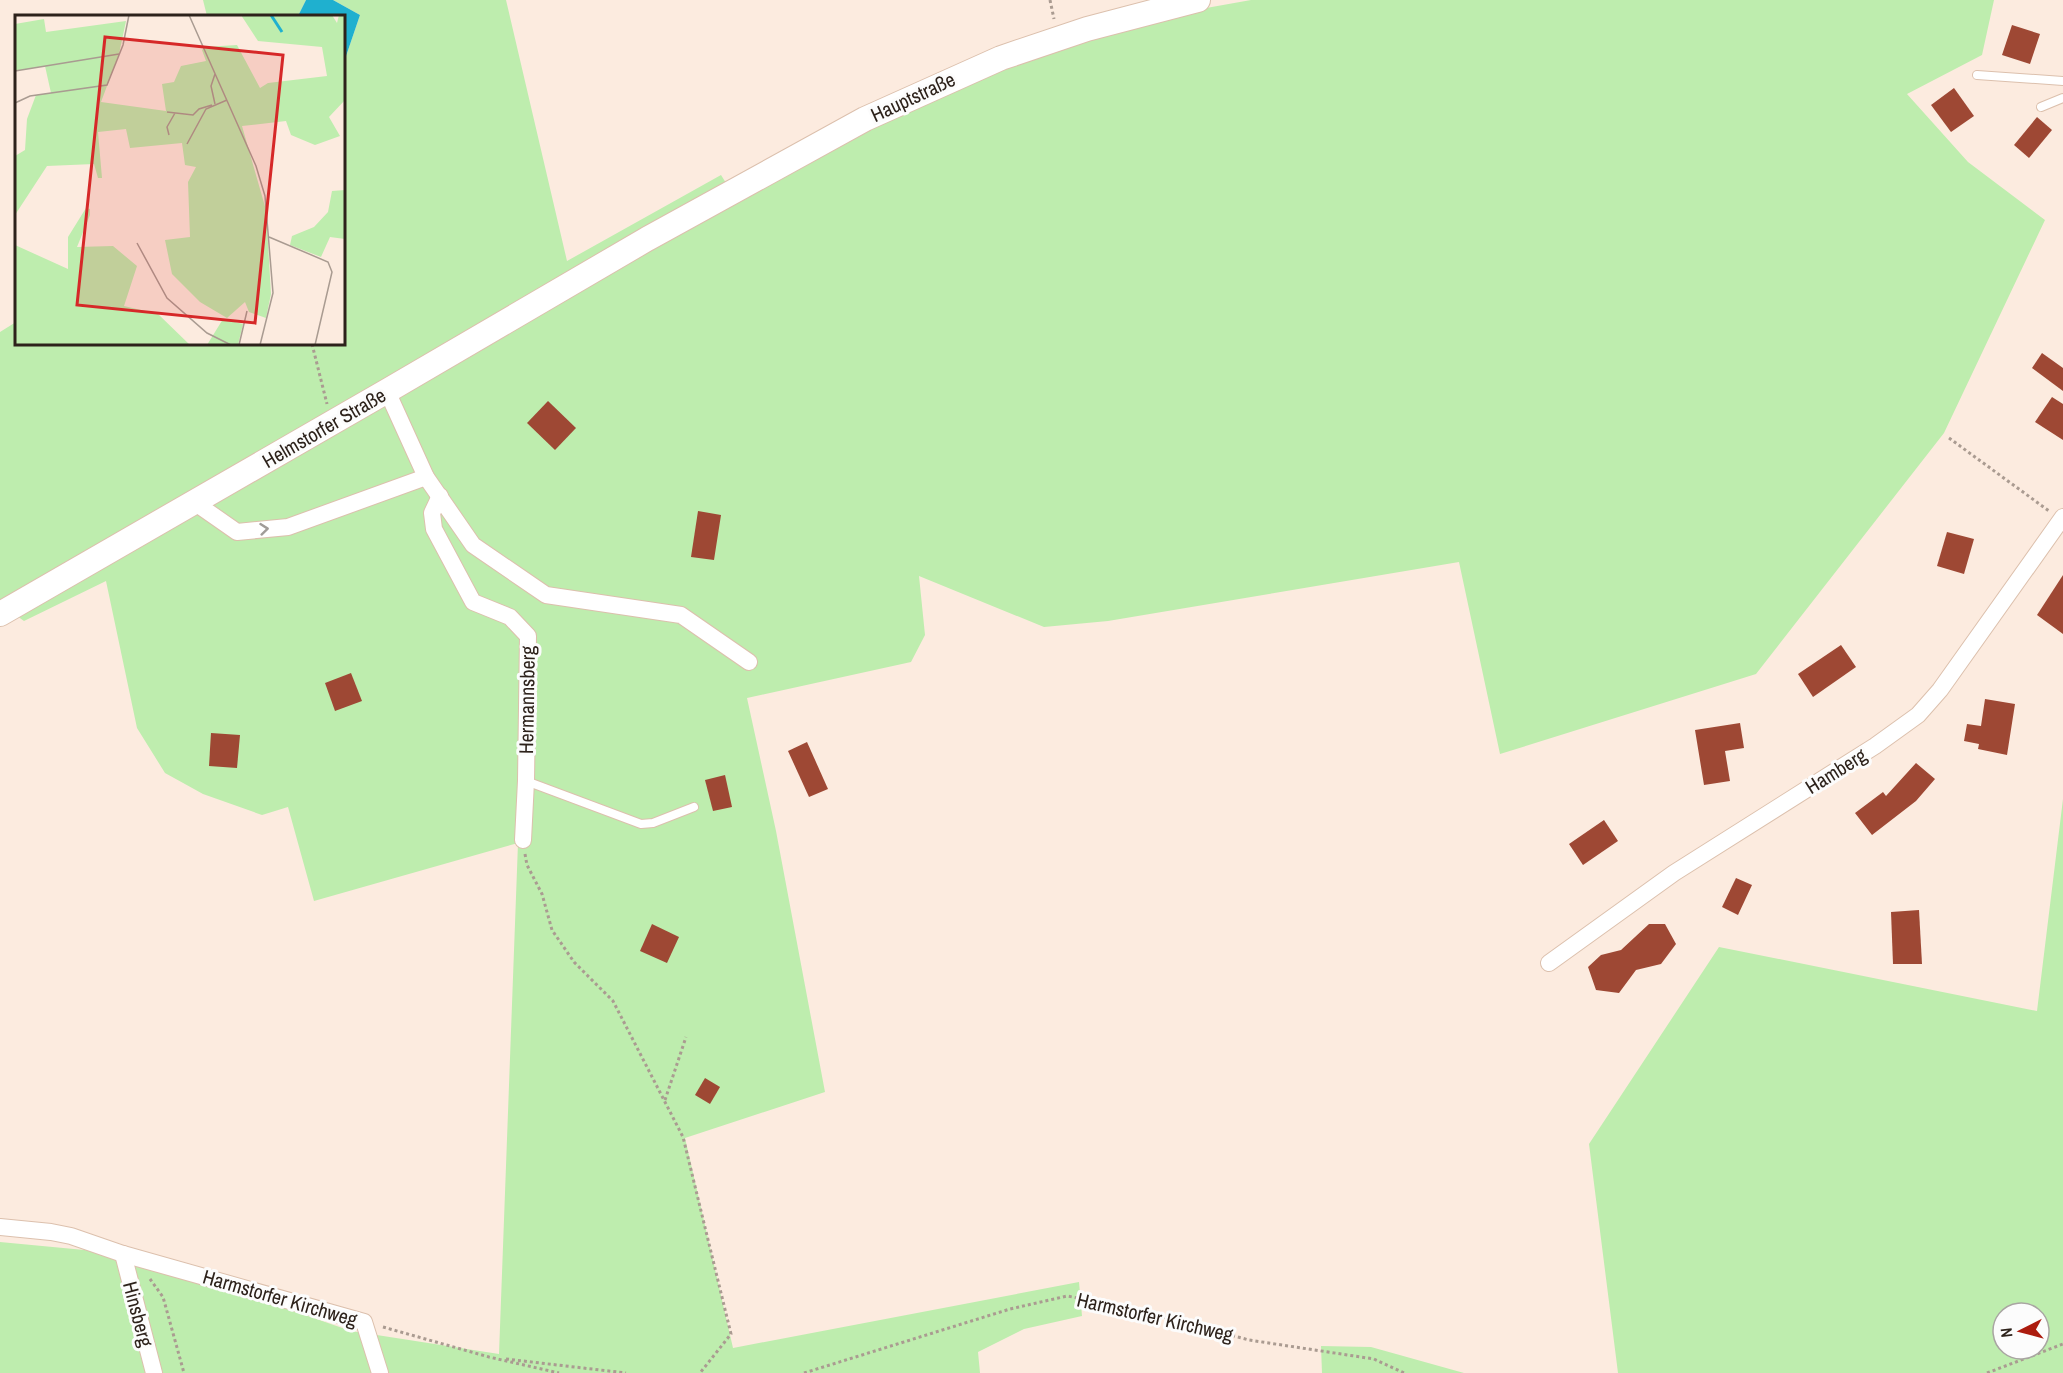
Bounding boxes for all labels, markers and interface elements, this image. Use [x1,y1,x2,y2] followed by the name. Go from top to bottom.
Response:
[15,15,345,345] inset map
[866,65,959,128] street label: Hauptstraße
[257,381,390,474] street label: Helmstorfer Straße
[259,523,268,536] one-way arrow
[512,646,541,754] street label: Hermannsberg
[1800,741,1871,800] street label: Hamberg
[200,1263,361,1332] street label: Harmstorfer Kirchweg
[117,1278,160,1350] street label: Hinsberg
[1074,1285,1236,1348] street label: Harmstorfer Kirchweg
[1991,1301,2051,1361] north arrow
[1995,1327,2018,1338] text: N

